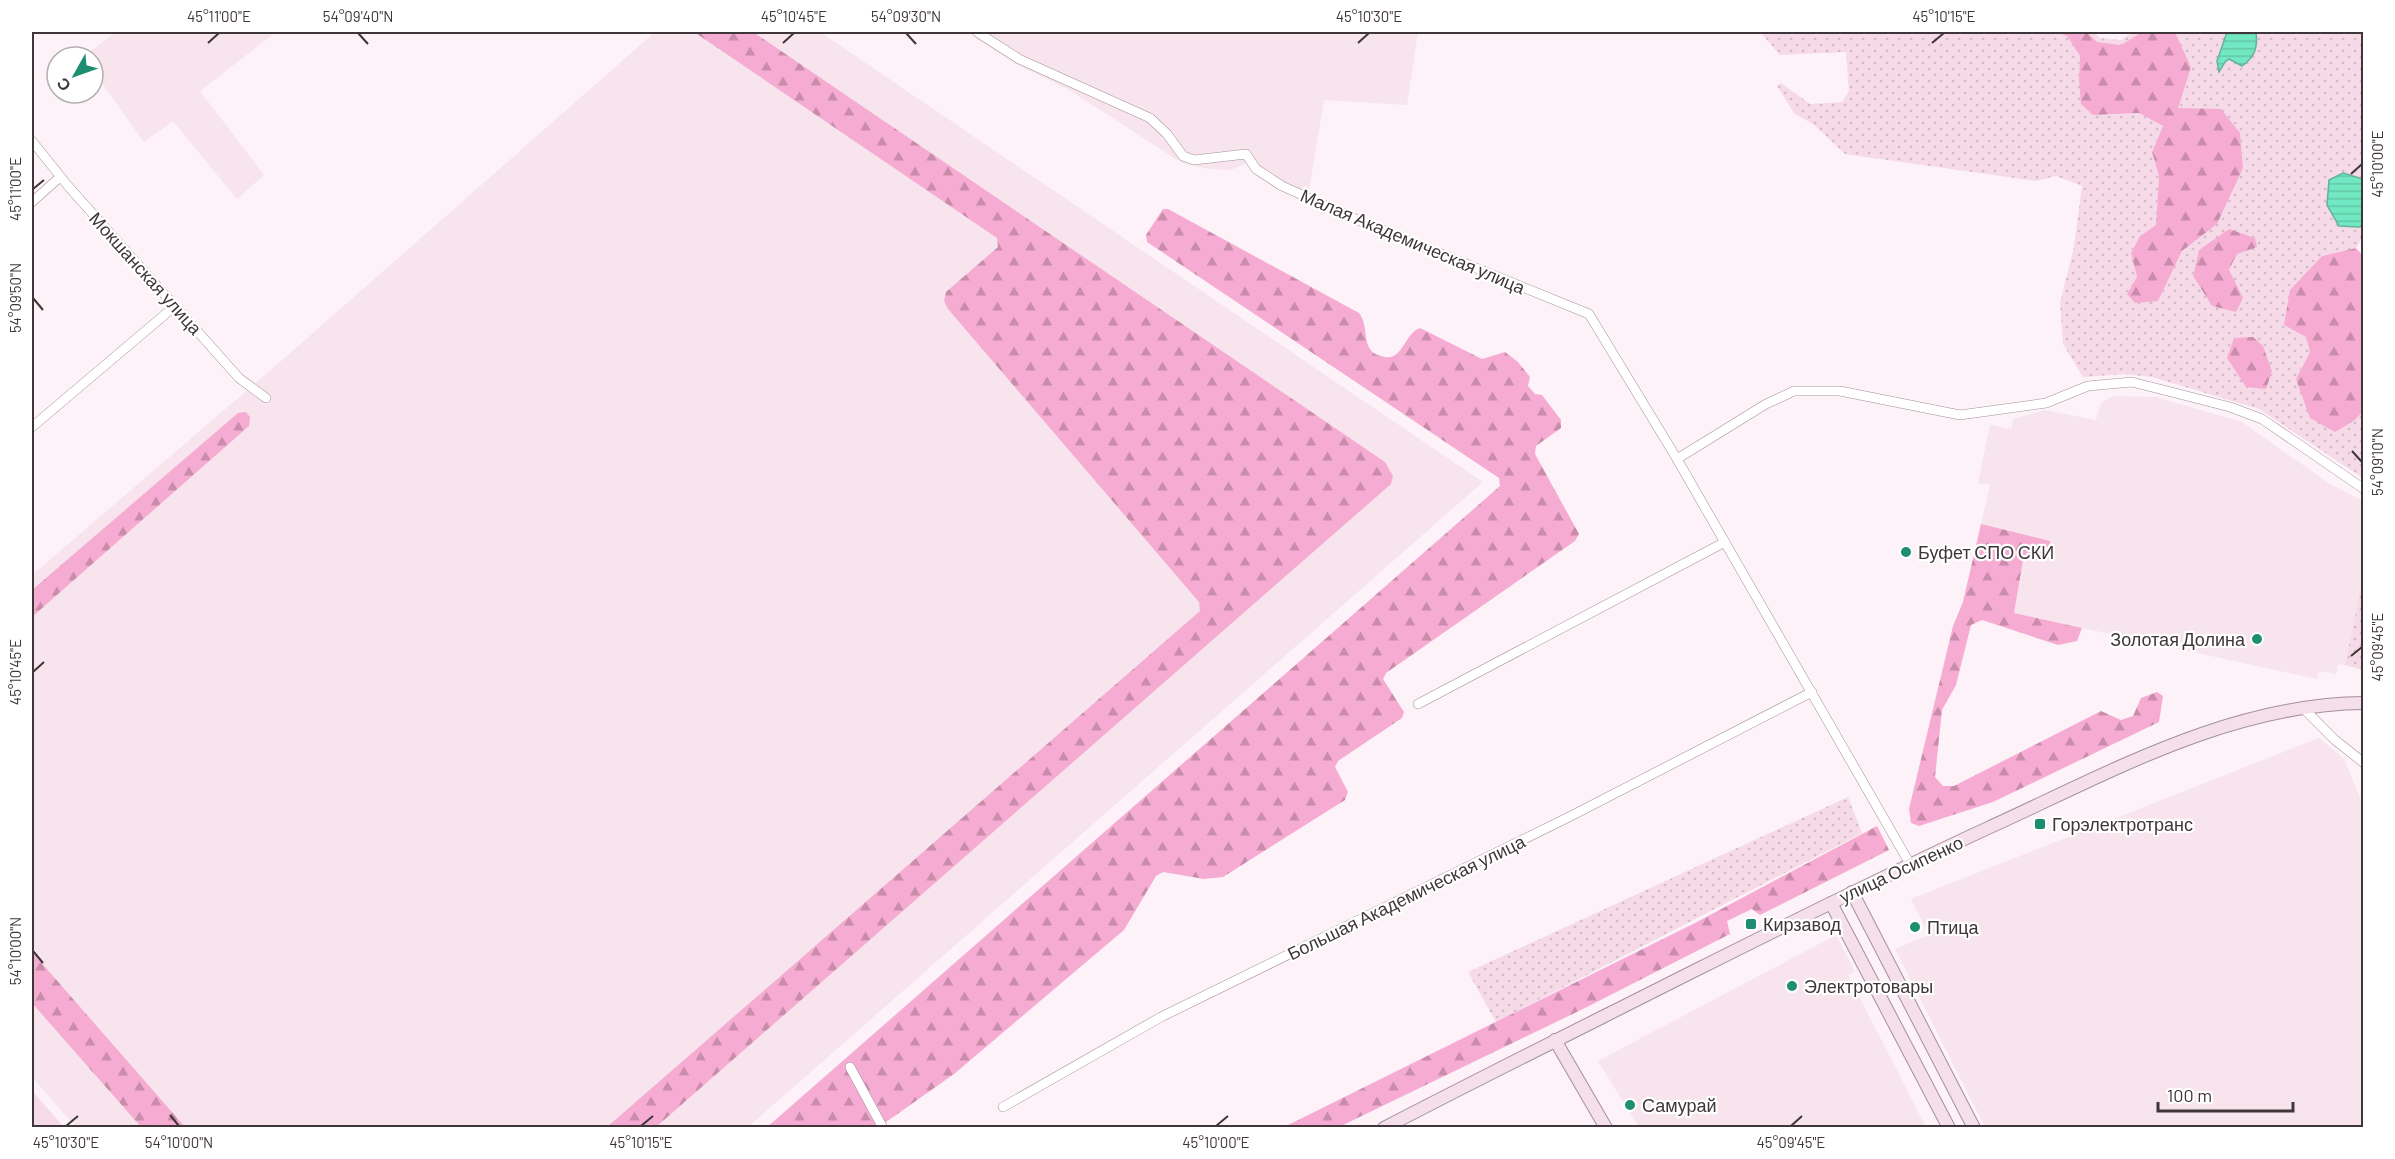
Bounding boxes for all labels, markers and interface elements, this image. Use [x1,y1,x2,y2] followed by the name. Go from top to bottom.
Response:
[187,7,251,25] text: 45°11'00"E
[323,7,393,25] text: 54°09'40"N
[761,7,827,25] text: 45°10'45"E
[871,7,941,25] text: 54°09'30"N
[1336,7,1402,25] text: 45°10'30"E
[1912,7,1976,25] text: 45°10'15"E
[45,45,105,105] north arrow
[52,74,74,95] text: С
[2368,130,2386,198] text: 45°10'00"E
[6,157,24,221] text: 45°11'00"E
[1297,184,1529,299] street label: Малая Академическая улица
[85,207,208,340] street label: Мокшанская улица
[6,263,24,333] text: 54°09'50"N
[2368,428,2386,496] text: 54°09'10"N
[1918,541,2054,563] place label: Буфет СПО СКИ
[1899,545,1913,559] marker: Буфет СПО СКИ
[2368,613,2386,681] text: 45°09'45"E
[2110,628,2246,650] place label: Золотая Долина
[2250,632,2264,646] marker: Золотая Долина
[6,639,24,705] text: 45°10'45"E
[2052,813,2193,835] place label: Горэлектротранс
[2033,817,2047,831] marker: Горэлектротранс
[1284,829,1529,964] street label: Большая Академическая улица
[1836,831,1966,907] street label: улица Осипенко
[1763,913,1842,935] place label: Кирзавод
[1927,916,1980,938] place label: Птица
[6,917,24,985] text: 54°10'00"N
[1744,917,1758,931] marker: Кирзавод
[1908,920,1922,934] marker: Птица
[1804,975,1933,997] place label: Электротовары
[1785,979,1799,993] marker: Электротовары
[2158,1075,2293,1113] scale bar
[2167,1084,2212,1106] text: 100 m
[1642,1094,1717,1116] place label: Самурай
[1623,1098,1637,1112] marker: Самурай
[33,1133,99,1151] text: 45°10'30"E
[145,1133,213,1151] text: 54°10'00"N
[609,1133,673,1151] text: 45°10'15"E
[1182,1133,1250,1151] text: 45°10'00"E
[1757,1133,1825,1151] text: 45°09'45"E

